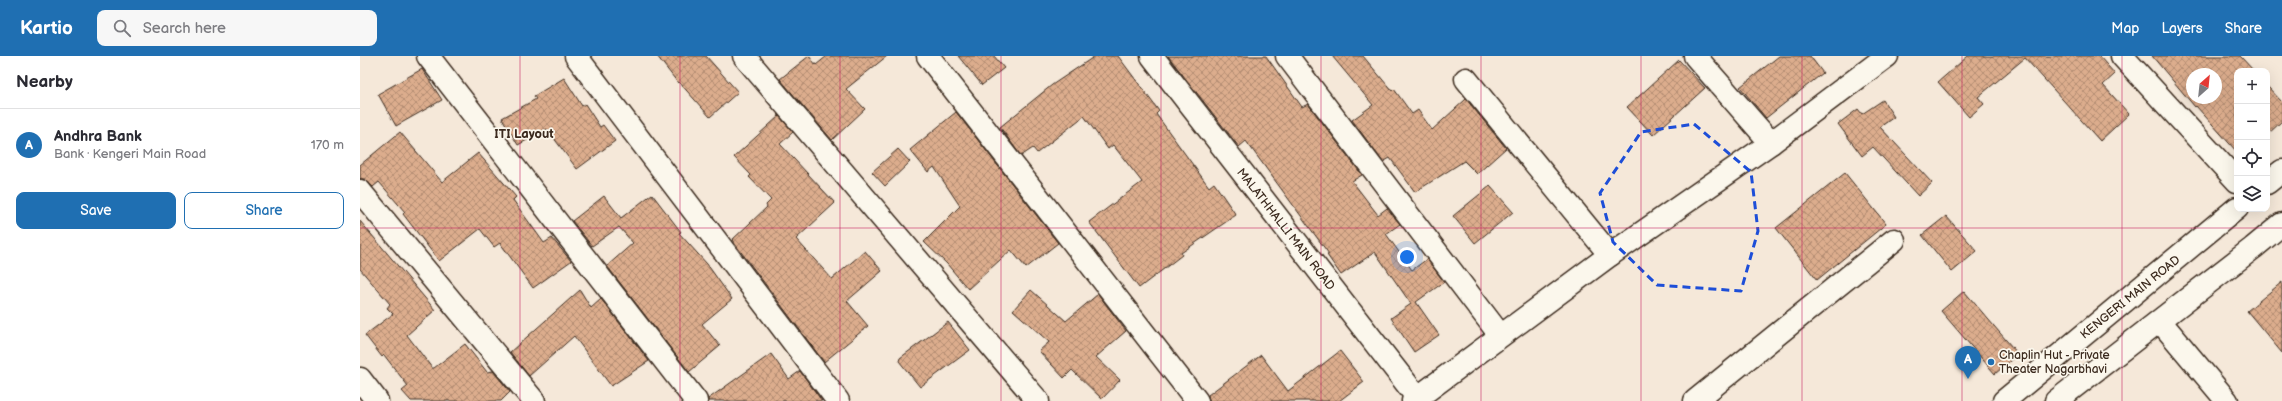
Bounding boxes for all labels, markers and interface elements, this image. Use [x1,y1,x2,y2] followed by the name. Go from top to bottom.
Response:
[97,10,377,46] search box
[20,17,73,40] text: Kartio
[111,17,133,39] icon: search
[143,19,226,38] text: Search here
[2111,20,2139,37] text: Map
[2161,20,2203,37] text: Layers
[2225,20,2262,37] text: Share
[2186,68,2222,104] north arrow
[2234,68,2270,212] map controls
[2234,68,2270,104] button: +
[16,72,73,92] text: Nearby
[2234,104,2270,140] button: −
[494,126,554,142] district label: ITI Layout
[54,127,142,146] text: Andhra Bank
[25,137,33,153] text: A
[311,137,344,153] text: 170 m
[2234,140,2270,176] button: locate
[54,146,206,162] text: Bank · Kengeri Main Road
[1233,165,1338,293] street label: MALATHHALLI MAIN ROAD
[2234,176,2270,212] button: layers
[16,192,176,229] button: Save
[184,192,344,229] button: Share
[1397,247,1417,267] your location
[2077,252,2183,342] street label: KENGERI MAIN ROAD
[1955,346,1981,379] pin: A
[1999,348,2110,377] place label: Chaplin Hut - Private Theater Nagarbhavi
[1986,357,1996,367] marker: Chaplin Hut - Private Theater Nagarbhavi

